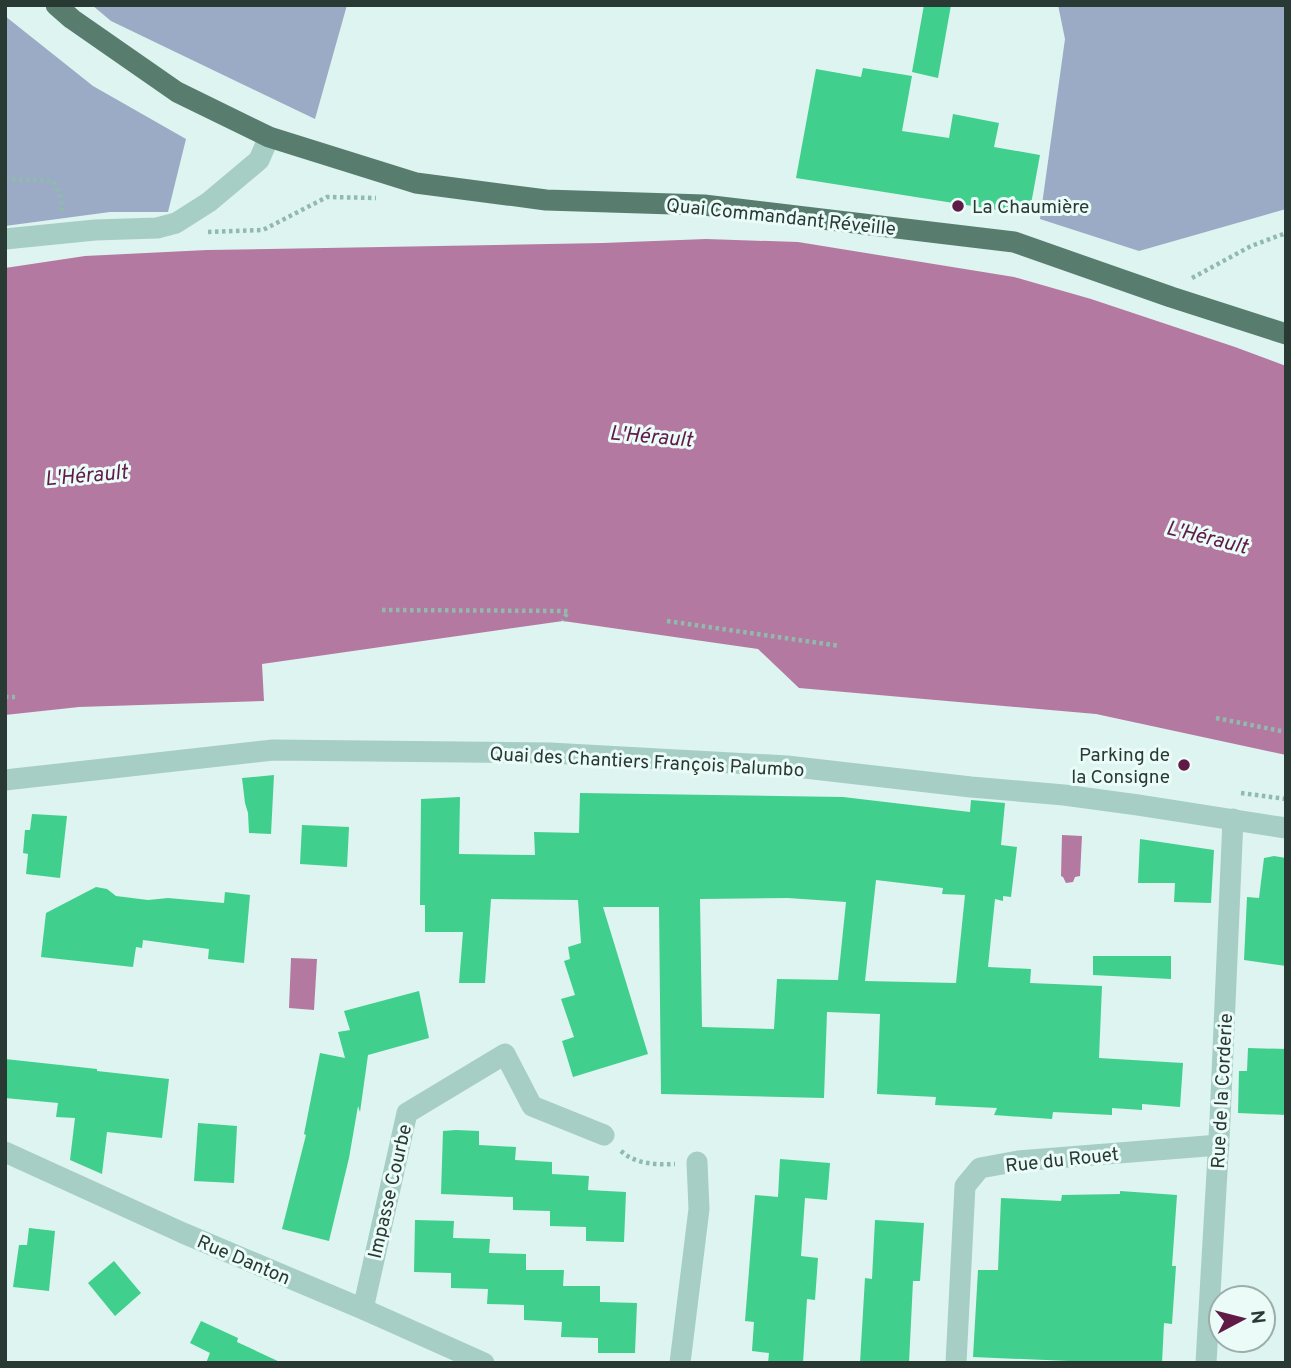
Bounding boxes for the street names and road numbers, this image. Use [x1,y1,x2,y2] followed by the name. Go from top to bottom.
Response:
[665,194,897,242] street label: Quai Commandant Réveille
[489,743,805,783] street label: Quai des Chantiers François Palumbo
[1207,1013,1239,1169] street label: Rue de la Corderie
[364,1122,418,1261] street label: Impasse Courbe
[1004,1143,1120,1179] street label: Rue du Rouet
[193,1230,294,1291] street label: Rue Danton

